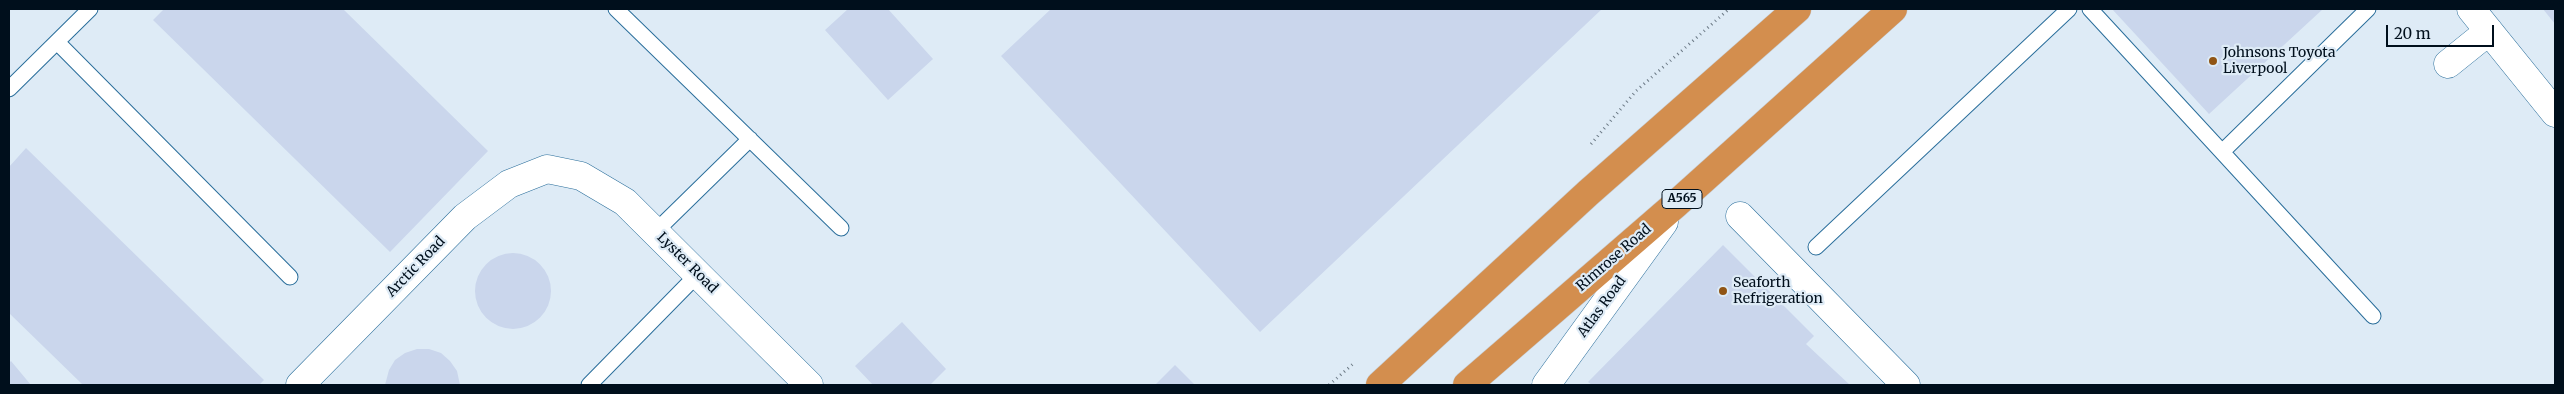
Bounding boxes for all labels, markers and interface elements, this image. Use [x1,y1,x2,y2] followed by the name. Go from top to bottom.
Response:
[2389,15,2496,47] scale bar
[2394,24,2431,43] text: 20 m
[2223,45,2335,78] place label: Johnsons Toyota Liverpool
[2207,55,2219,67] marker: Johnsons Toyota Liverpool
[1662,190,1702,208] road number: A565
[1573,221,1655,295] street label: Rimrose Road
[653,229,721,297] street label: Lyster Road
[383,233,449,301] street label: Arctic Road
[1574,273,1630,341] street label: Atlas Road
[1733,275,1823,308] place label: Seaforth Refrigeration
[1717,285,1729,297] marker: Seaforth Refrigeration

